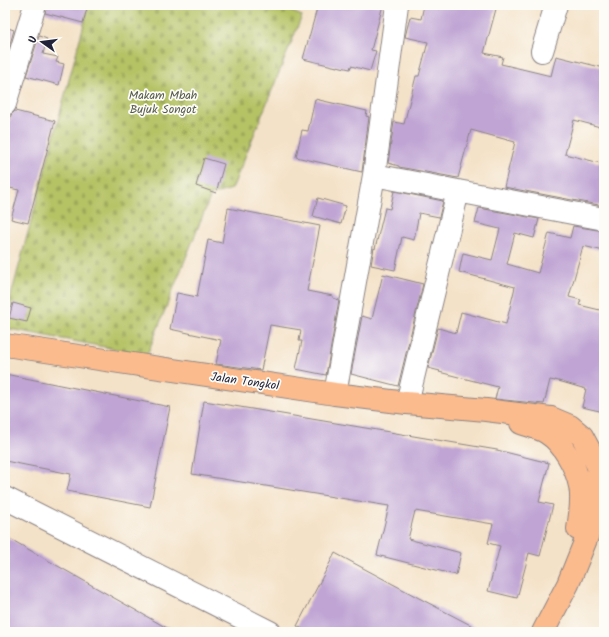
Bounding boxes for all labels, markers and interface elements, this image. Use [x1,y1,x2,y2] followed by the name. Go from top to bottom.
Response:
[22,22,62,62] north arrow
[24,34,43,45] text: U
[129,86,197,119] park label: Makam Mbah Bujuk Songot
[209,367,280,396] street label: Jalan Tongkol

